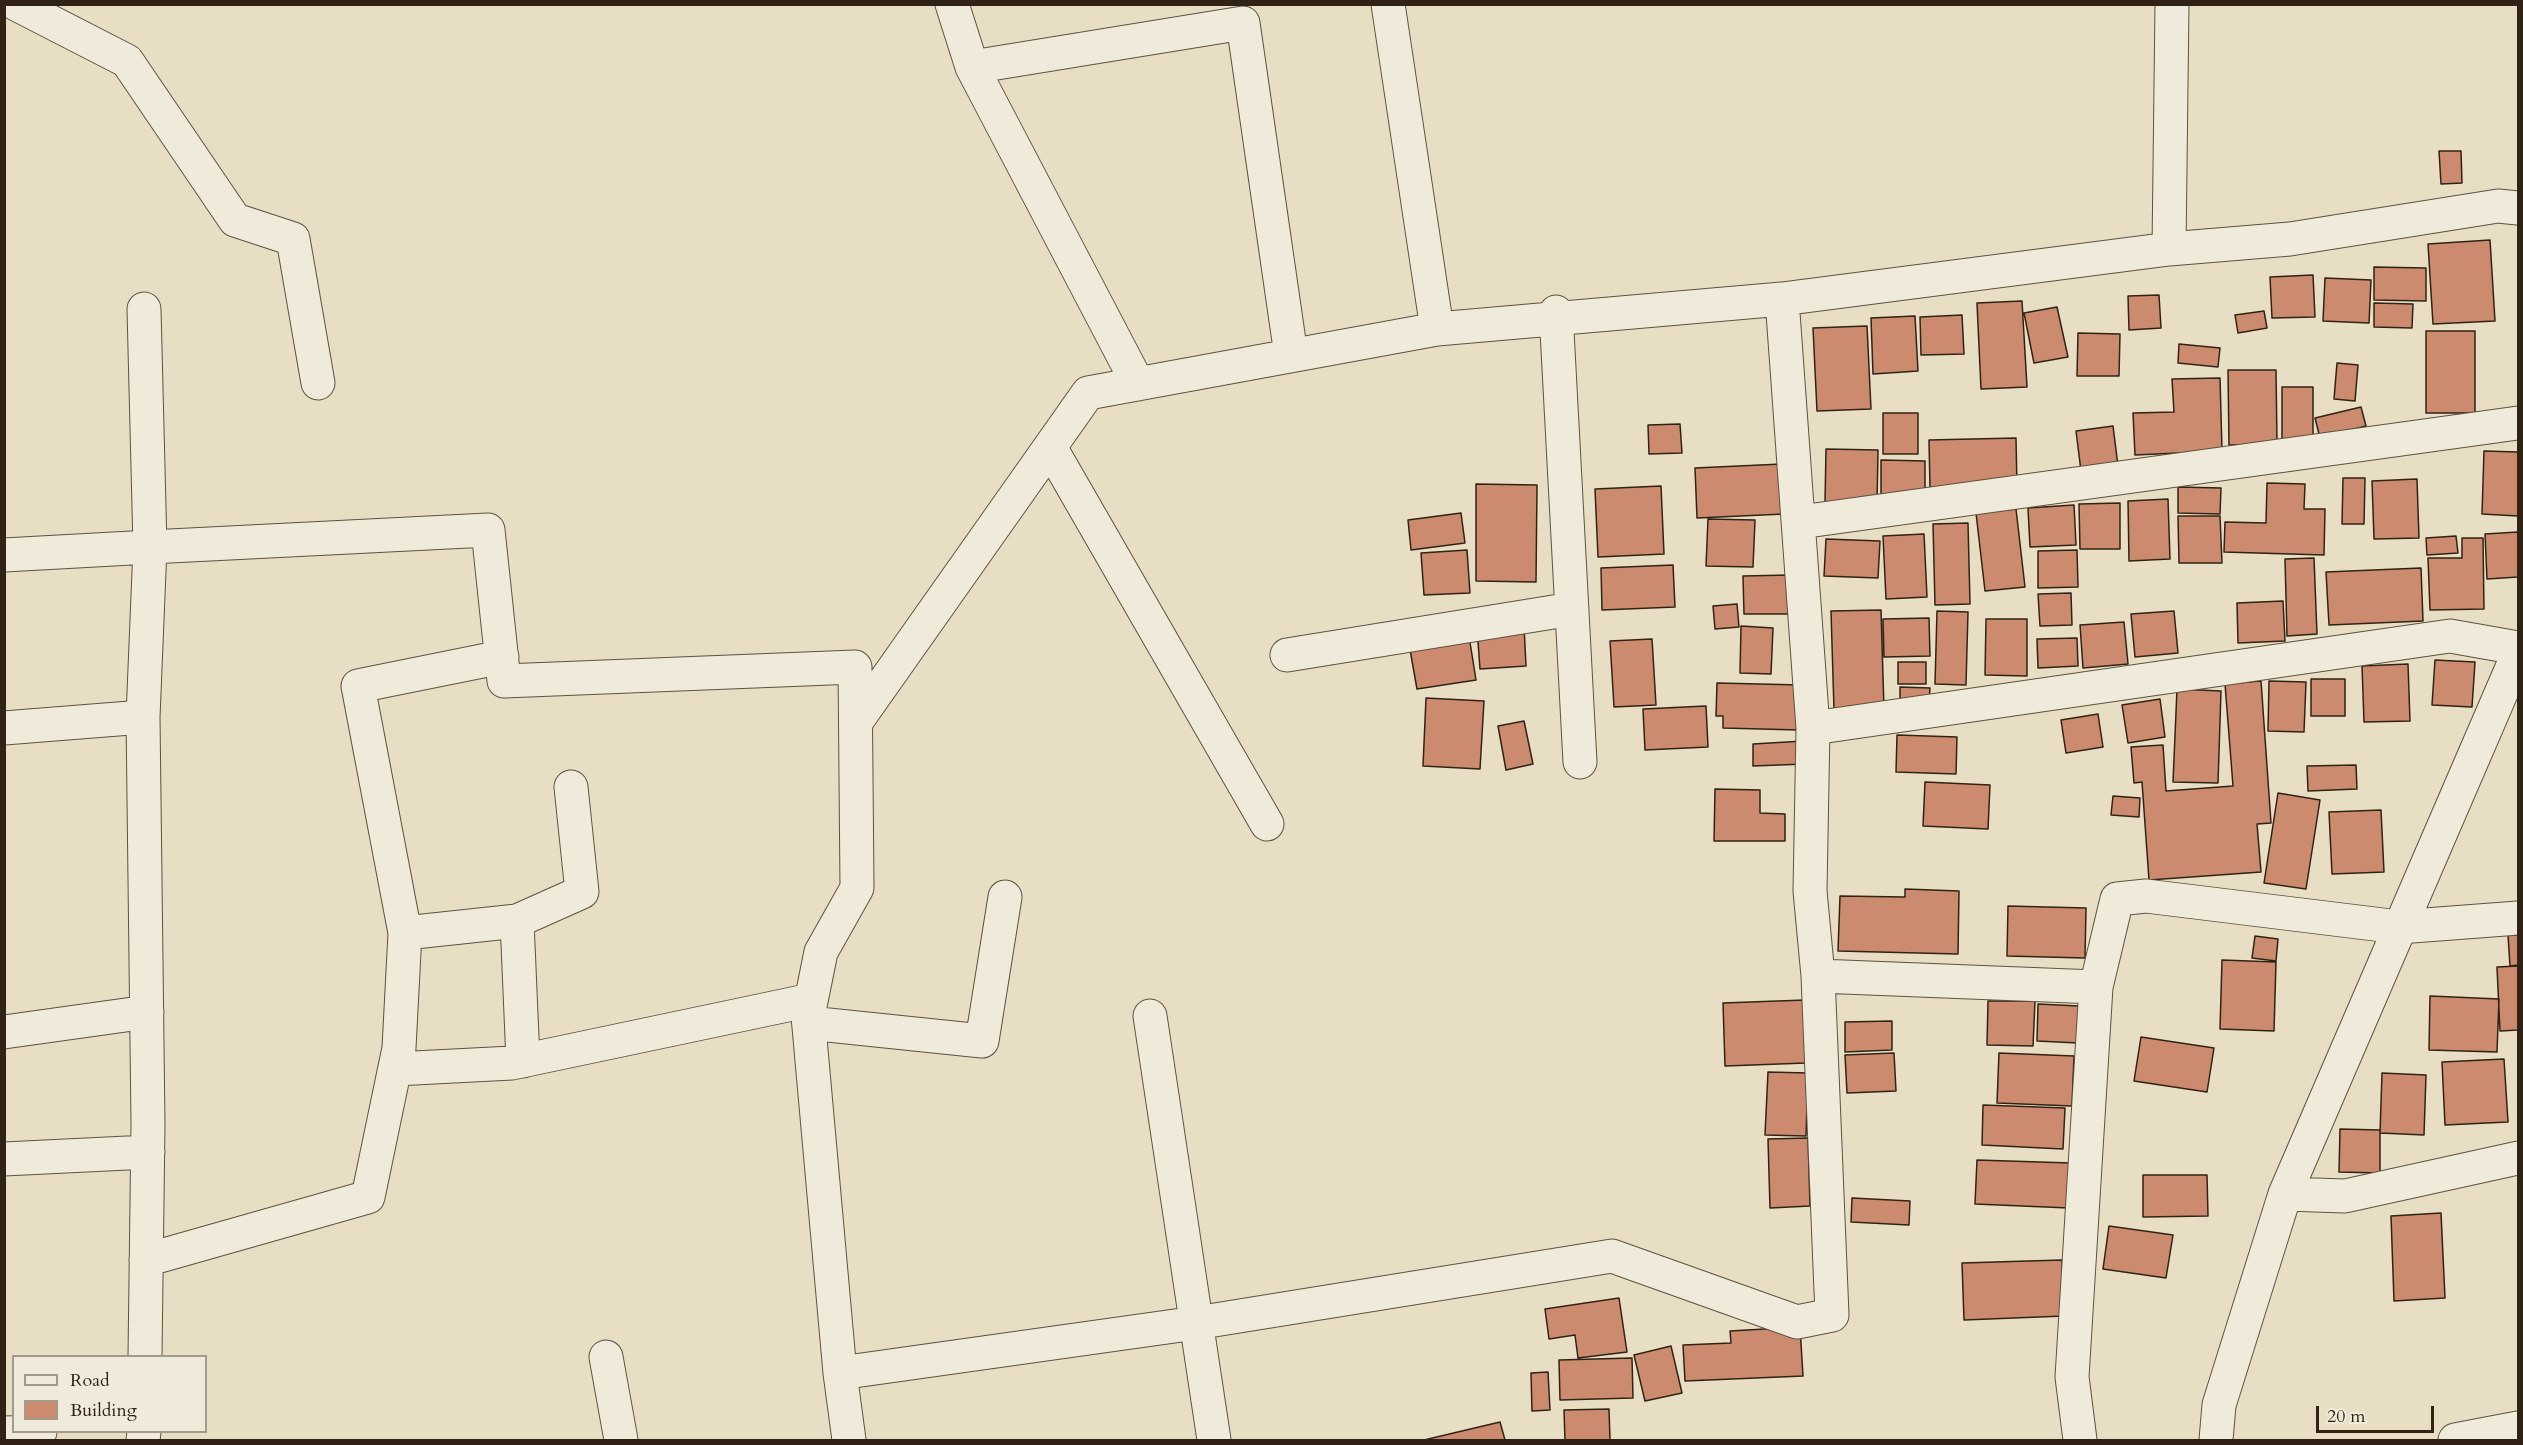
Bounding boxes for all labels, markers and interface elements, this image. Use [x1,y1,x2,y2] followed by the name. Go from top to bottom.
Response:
[12,1355,207,1433] legend
[70,1368,110,1393] text: Road
[2319,1394,2438,1432] scale bar
[70,1398,137,1423] text: Building
[2327,1404,2366,1429] text: 20 m

